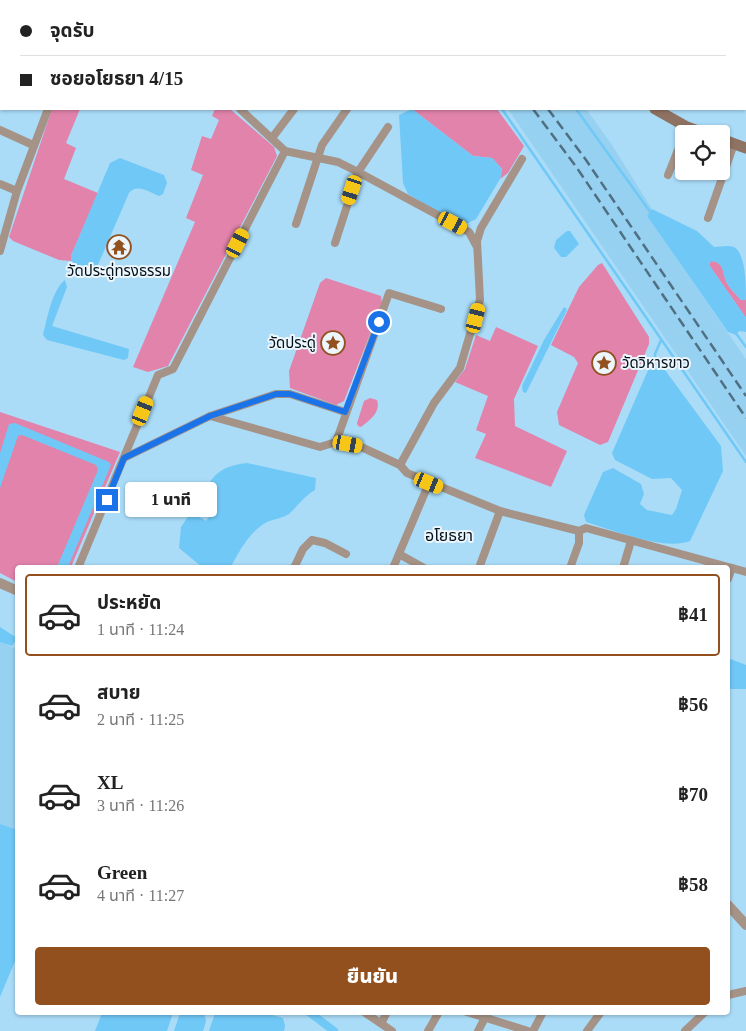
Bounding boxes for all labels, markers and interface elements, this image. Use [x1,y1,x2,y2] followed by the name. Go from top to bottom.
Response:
[50,20,95,41] text: จุดรับ
[50,68,183,89] text: ซอยอโยธยา 4/15
[675,125,730,180] map controls
[675,125,730,180] button: locate
[340,173,363,207] car
[436,209,469,237] car
[224,226,251,260] car
[106,234,132,260] temple icon: วัดประดู่ทรงธรรม
[67,262,171,280] place label: วัดประดู่ทรงธรรม
[465,302,486,334] car
[368,311,390,333] route start
[320,330,346,356] place icon: วัดประดู่
[269,334,316,352] place label: วัดประดู่
[591,350,617,376] place icon: วัดวิหารขาว
[622,355,690,371] place label: วัดวิหารขาว
[130,394,155,428] car
[331,434,364,454] car
[412,470,445,496] car
[124,482,217,518] callout: 1 นาที
[96,489,118,511] route end
[151,491,191,508] text: 1 นาที
[425,527,473,544] district label: อโยธยา
[97,592,161,613] text: ประหยัด
[37,593,82,638] icon: car
[678,604,708,625] text: ฿41
[97,621,184,638] text: 1 นาที · 11:24
[97,682,141,703] text: สบาย
[37,683,82,728] icon: car
[678,694,708,715] text: ฿56
[97,711,184,728] text: 2 นาที · 11:25
[97,772,123,793] text: XL
[37,773,82,818] icon: car
[678,784,708,805] text: ฿70
[97,797,184,814] text: 3 นาที · 11:26
[97,862,147,883] text: Green
[37,863,82,908] icon: car
[678,874,708,895] text: ฿58
[97,887,184,904] text: 4 นาที · 11:27
[35,947,710,1005] button: ยืนยัน

